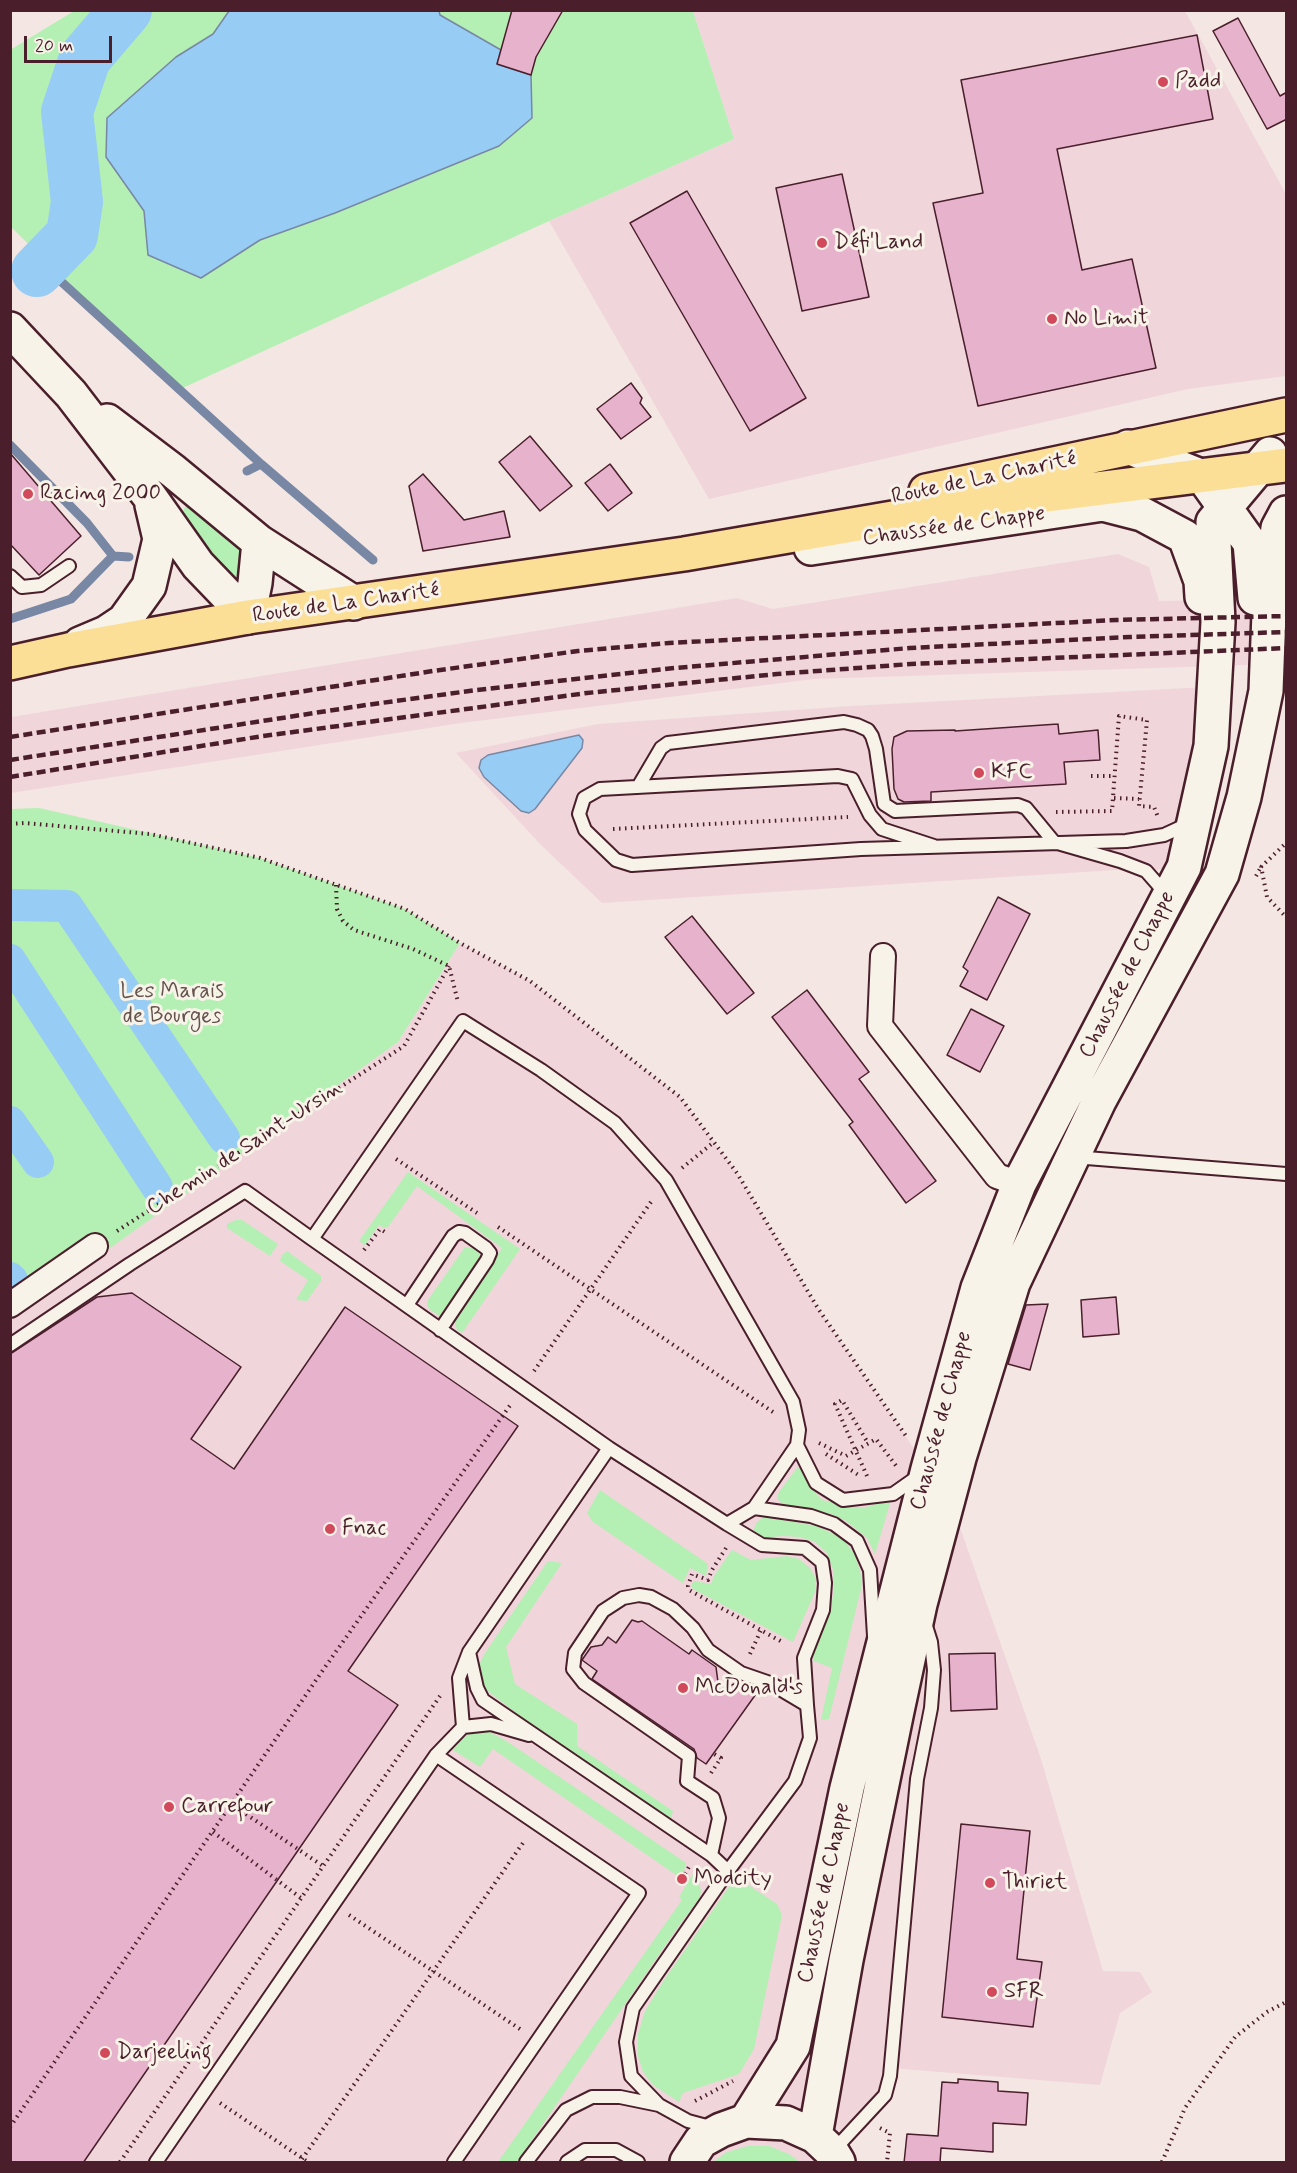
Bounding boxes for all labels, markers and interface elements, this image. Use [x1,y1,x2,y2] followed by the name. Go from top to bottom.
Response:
[27,24,116,62] scale bar
[35,34,73,58] text: 20 m
[1175,69,1221,95] place label: Padd
[1156,75,1170,89] marker: Padd
[834,230,923,256] place label: Défi'Land
[815,236,829,250] marker: Défi'Land
[1064,306,1148,332] place label: No Limit
[1045,312,1059,326] marker: No Limit
[889,447,1079,511] street label: Route de La Charité
[40,481,161,507] place label: Racing 2000
[21,487,35,501] marker: Racing 2000
[861,501,1047,553] street label: Chaussée de Chappe
[251,578,441,630] street label: Route de La Charité
[991,760,1033,786] place label: KFC
[972,766,986,780] marker: KFC
[1074,887,1182,1063] street label: Chaussée de Chappe
[120,979,224,1030] park label: Les Marais de Bourges
[142,1076,348,1222] street label: Chemin de Saint-Ursin
[905,1329,979,1513] street label: Chaussée de Chappe
[342,1516,386,1542] place label: Fnac
[323,1522,337,1536] marker: Fnac
[695,1675,803,1701] place label: McDonald's
[676,1681,690,1695] marker: McDonald's
[181,1794,273,1820] place label: Carrefour
[162,1800,176,1814] marker: Carrefour
[793,1800,857,1986] street label: Chaussée de Chappe
[694,1866,772,1892] place label: Modcity
[1002,1870,1067,1896] place label: Thiriet
[675,1872,689,1886] marker: Modcity
[983,1876,997,1890] marker: Thiriet
[1004,1979,1044,2005] place label: SFR
[985,1985,999,1999] marker: SFR
[117,2040,212,2066] place label: Darjeeling
[98,2046,112,2060] marker: Darjeeling

